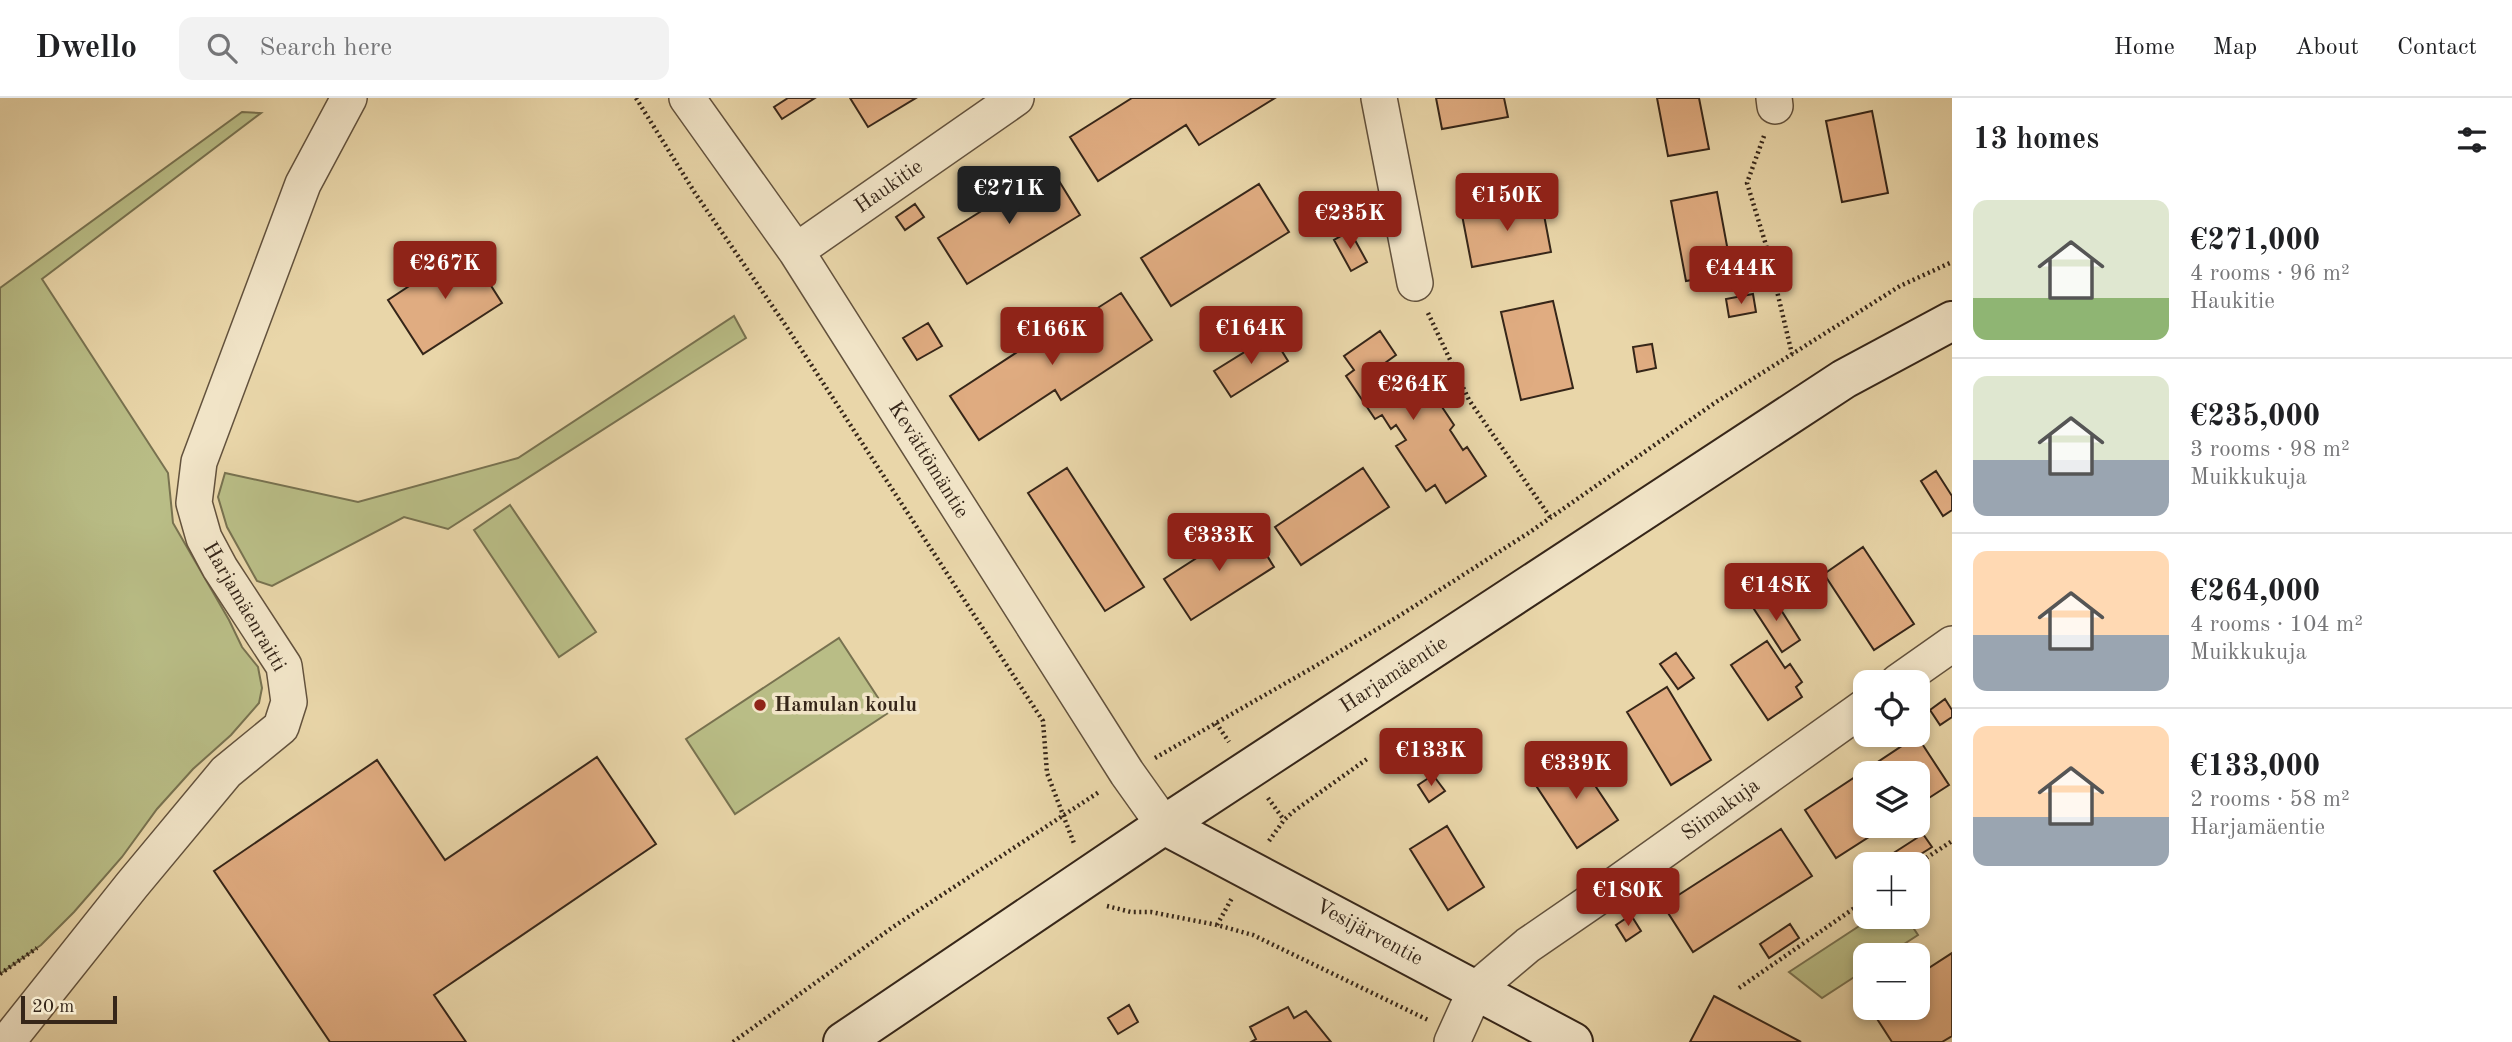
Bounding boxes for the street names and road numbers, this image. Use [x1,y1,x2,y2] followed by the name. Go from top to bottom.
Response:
[851,156,927,218] street label: Haukitie
[884,398,972,522] street label: Kevättömäntie
[198,539,290,675] street label: Harjamäenraitti
[1337,633,1451,717] street label: Harjamäentie
[1678,775,1764,845] street label: Siimakuja
[1312,896,1426,970] street label: Vesijärventie

